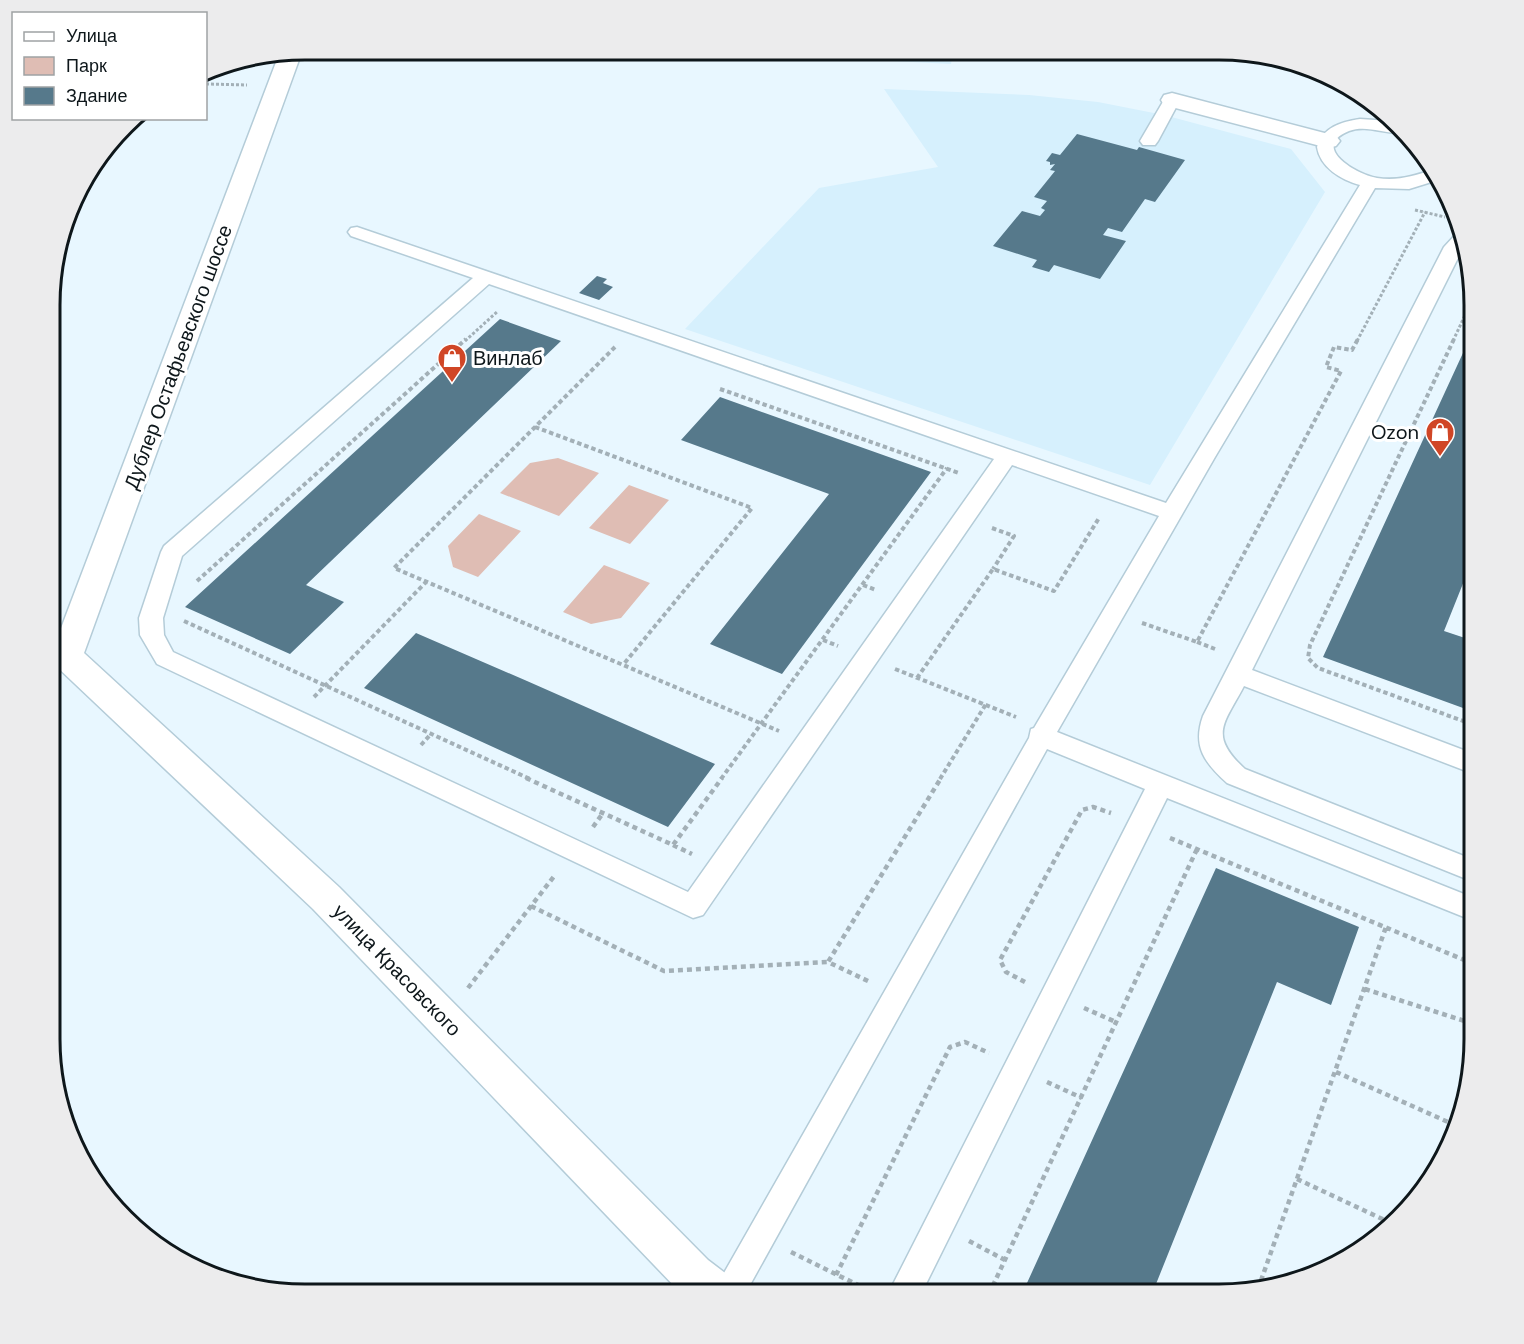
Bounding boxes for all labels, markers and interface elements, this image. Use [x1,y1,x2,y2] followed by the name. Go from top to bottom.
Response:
[12,12,207,120] legend
[66,24,118,48] text: Улица
[66,54,107,78] text: Парк
[66,84,127,108] text: Здание
[118,221,238,493] street label: Дублер Остафьевского шоссе
[436,342,468,384] shop icon: Винлаб
[473,345,543,371] place label: Винлаб
[1424,416,1456,458] shop icon: Ozon
[1371,419,1419,445] place label: Ozon
[327,898,467,1042] street label: улица Красовского

